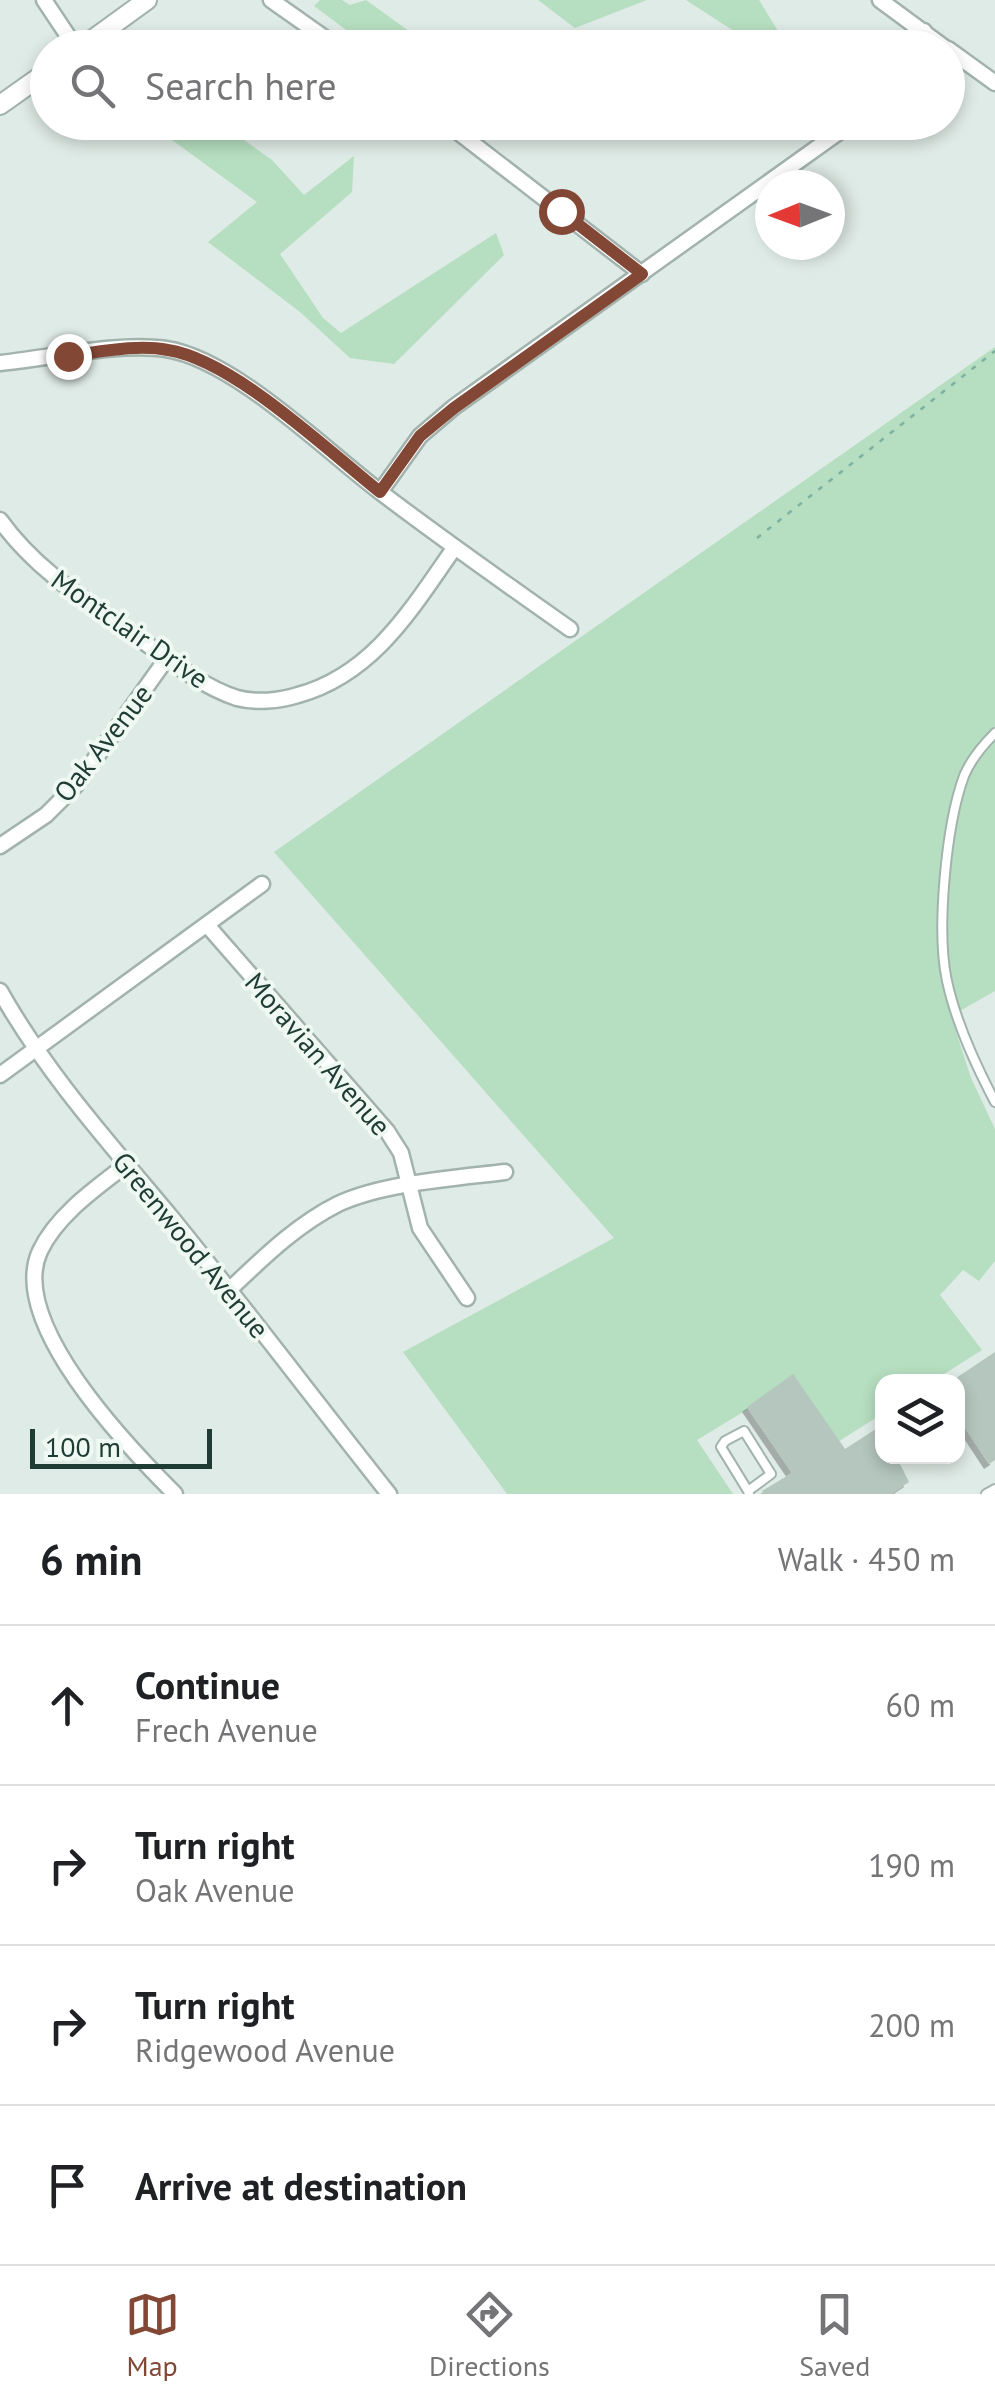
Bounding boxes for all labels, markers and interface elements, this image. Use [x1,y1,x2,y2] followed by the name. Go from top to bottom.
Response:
[30,30,965,140] search box
[65,58,120,113] icon: search
[145,61,337,110] text: Search here
[755,170,845,260] north arrow
[539,189,585,235] route start
[46,334,92,380] route end
[44,561,216,696] street label: Montclair Drive
[45,676,160,809] street label: Oak Avenue
[237,964,400,1143] street label: Moravian Avenue
[105,1144,278,1346] street label: Greenwood Avenue
[875,1374,965,1464] map controls
[875,1374,965,1464] button: layers
[30,1424,212,1468] scale bar
[45,1428,121,1465] text: 100 m
[40,1532,142,1587] text: 6 min
[778,1538,955,1580] text: Walk · 450 m
[135,1660,280,1709] text: Continue
[40,1678,95,1733] icon: ahead
[886,1684,955,1726] text: 60 m
[135,1709,318,1751] text: Frech Avenue
[135,1820,295,1869] text: Turn right
[40,1838,95,1893] icon: right
[868,1844,955,1886] text: 190 m
[135,1869,295,1911] text: Oak Avenue
[135,1980,295,2029] text: Turn right
[40,1998,95,2053] icon: right
[868,2004,955,2046] text: 200 m
[135,2029,395,2071] text: Ridgewood Avenue
[40,2158,95,2213] icon: arrive
[135,2161,467,2210] text: Arrive at destination
[125,2287,180,2384] tab: Map
[429,2287,550,2384] tab: Directions
[799,2287,870,2384] tab: Saved

